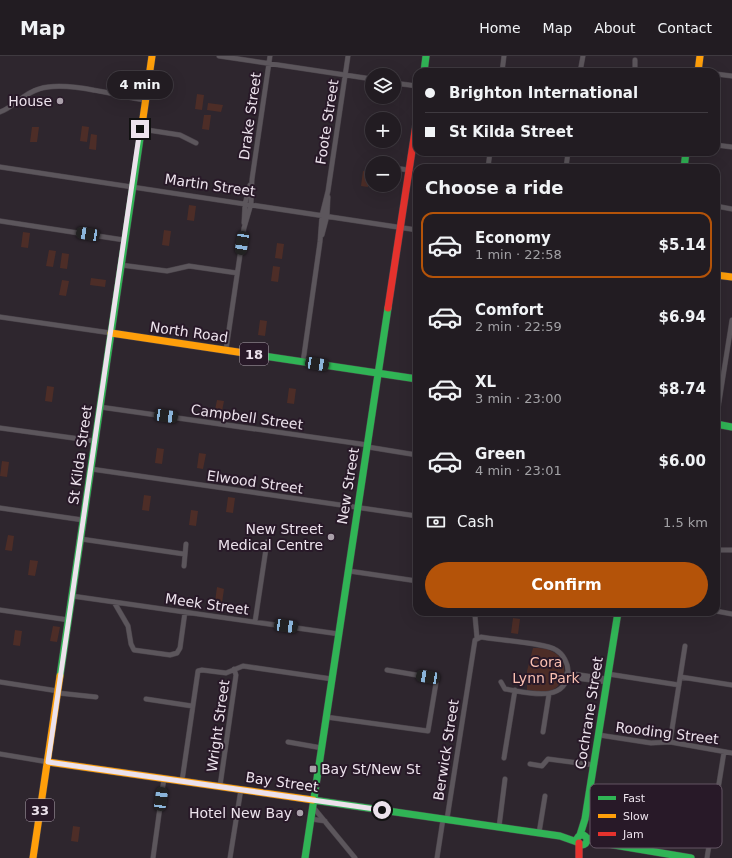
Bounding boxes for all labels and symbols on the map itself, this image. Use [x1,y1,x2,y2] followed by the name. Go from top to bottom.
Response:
[107,71,173,99] callout: 4 min
[236,71,264,161] street label: Drake Street
[312,78,342,166] street label: Foote Street
[8,93,52,109] place label: House
[55,96,65,106] marker: House
[131,120,149,138] route end
[164,171,257,199] street label: Martin Street
[75,226,101,242] car
[234,230,250,256] car
[149,319,229,345] street label: North Road
[240,343,268,365] road number: 18
[304,356,330,372] car
[190,401,305,433] street label: Campbell Street
[65,404,95,506] street label: St Kilda Street
[153,408,179,424] car
[334,446,362,526] street label: New Street
[206,467,305,497] street label: Elwood Street
[218,521,324,553] place label: New Street Medical Centre
[326,532,336,542] marker: New Street Medical Centre
[164,590,250,618] street label: Meek Street
[273,618,299,634] car
[512,654,581,686] park label: Cora Lynn Park
[572,655,606,770] street label: Cochrane Street
[415,669,441,685] car
[204,678,232,773] street label: Wright Street
[430,698,462,802] street label: Berwick Street
[615,719,720,747] street label: Rooding Street
[321,761,421,777] place label: Bay St/New St
[308,764,318,774] marker: Bay St/New St
[245,769,320,795] street label: Bay Street
[590,784,722,848] legend
[153,786,169,812] car
[623,792,646,805] text: Fast
[26,799,54,821] road number: 33
[373,801,391,819] route start
[189,805,292,821] place label: Hotel New Bay
[295,808,305,818] marker: Hotel New Bay
[623,810,649,823] text: Slow
[622,828,644,841] text: Jam

